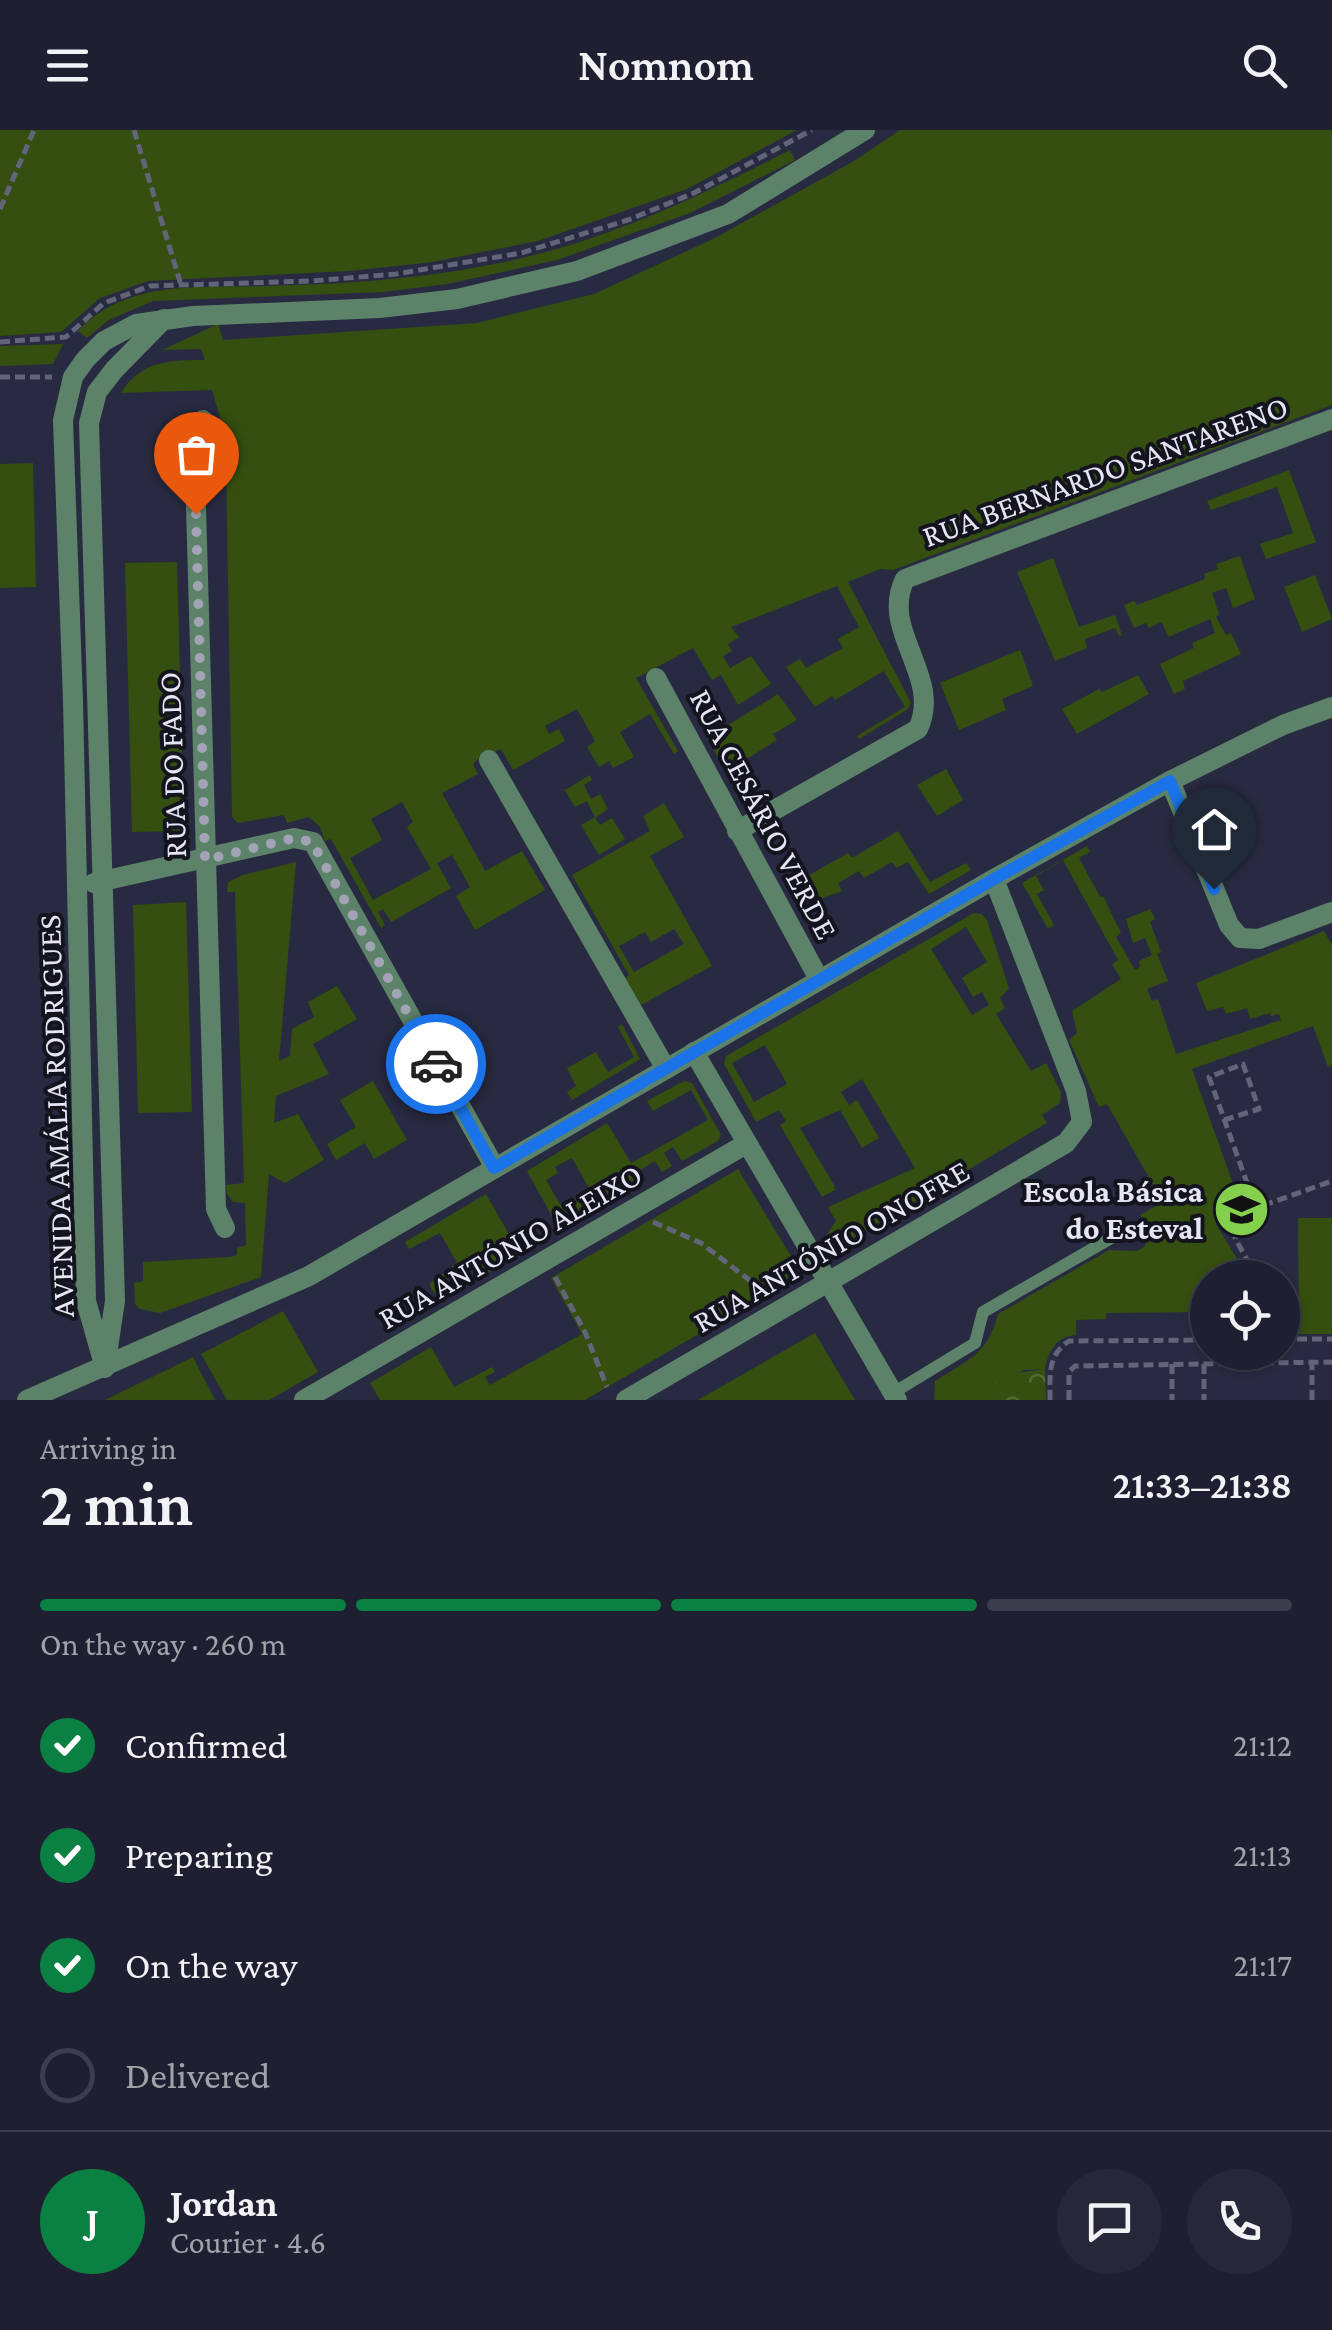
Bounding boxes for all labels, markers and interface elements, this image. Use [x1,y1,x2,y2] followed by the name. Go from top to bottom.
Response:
[40,38,95,93] icon: menu
[1237,38,1292,93] icon: search
[578,40,754,90] text: Nomnom
[917,388,1293,554] street label: RUA BERNARDO SANTARENO
[154,412,239,515] pin
[169,427,224,482] icon: bag
[151,671,193,859] street label: RUA DO FADO
[683,683,845,945] street label: RUA CESÁRIO VERDE
[1172,787,1257,890] pin
[1187,802,1242,857] icon: home
[31,914,81,1318] street label: AVENIDA AMÁLIA RODRIGUES
[386,1014,486,1114] courier
[409,1037,464,1092] icon: car
[687,1152,975,1340] street label: RUA ANTÓNIO ONOFRE
[372,1156,648,1336] street label: RUA ANTÓNIO ALEIXO
[1023,1173,1203,1246] place label: Escola Básica do Esteval
[1212,1179,1272,1239] school or university icon: Escola Básica do Esteval
[1190,1260,1300,1370] map controls
[1190,1260,1300,1370] button: locate
[40,1430,177,1466] text: Arriving in
[1113,1464,1292,1506] text: 21:33–21:38
[40,1467,193,1539] text: 2 min
[40,1626,286,1662] text: On the way · 260 m
[40,1718,95,1773] icon: check
[125,1724,288,1766] text: Confirmed
[1233,1727,1292,1763] text: 21:12
[40,1828,95,1883] icon: check
[125,1834,273,1876] text: Preparing
[1233,1837,1292,1873] text: 21:13
[40,1938,95,1993] icon: check
[125,1944,297,1986] text: On the way
[1233,1947,1292,1983] text: 21:17
[125,2054,270,2096] text: Delivered
[1057,2169,1162,2274] button: chat
[1187,2169,1292,2274] button: phone
[170,2182,278,2224] text: Jordan
[86,2200,99,2242] text: J
[170,2224,326,2260] text: Courier · 4.6

